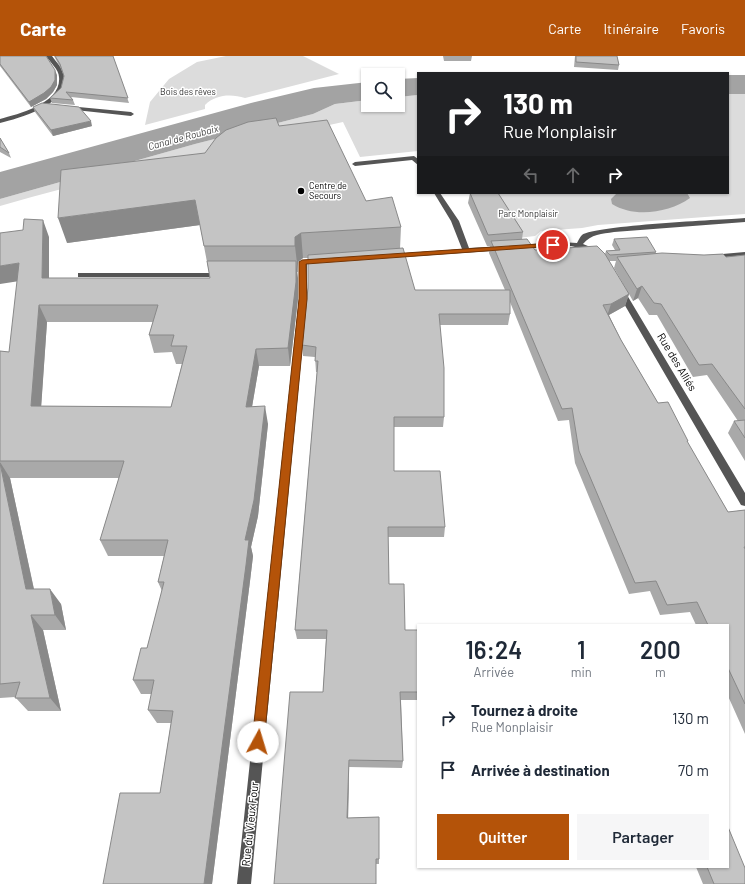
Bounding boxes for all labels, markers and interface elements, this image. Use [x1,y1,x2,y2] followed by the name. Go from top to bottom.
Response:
[20,17,66,40] text: Carte
[548,20,581,37] text: Carte
[603,20,659,37] text: Itinéraire
[681,20,725,37] text: Favoris
[361,68,405,112] map controls
[361,68,405,112] button: search
[160,86,216,97] park label: Bois des rêves
[503,86,573,120] text: 130 m
[437,88,489,140] icon: right
[503,120,617,142] text: Rue Monplaisir
[147,122,220,152] water label: Canal de Roubaix
[520,164,542,186] icon: left
[562,164,584,186] icon: ahead
[604,164,626,186] icon: right
[309,180,347,201] place label: Centre de Secours
[296,186,306,196] marker: Centre de Secours
[498,208,559,219] park label: Parc Monplaisir
[536,228,570,262] pin
[542,234,564,256] icon: arrive
[655,330,700,393] street label: Rue des Alliés
[465,635,522,664] text: 16:24
[577,635,585,664] text: 1
[640,635,681,664] text: 200
[474,664,514,680] text: Arrivée
[571,664,592,680] text: min
[655,664,666,680] text: m
[471,701,578,719] text: Tournez à droite
[437,707,459,729] icon: right
[672,709,709,727] text: 130 m
[471,719,553,735] text: Rue Monplaisir
[237,721,279,763] position arrow
[437,759,459,781] icon: arrive
[471,761,610,779] text: Arrivée à destination
[678,761,709,779] text: 70 m
[239,781,260,867] street label: Rue du Vieux Four
[437,814,569,860] button: Quitter
[577,814,709,860] button: Partager

